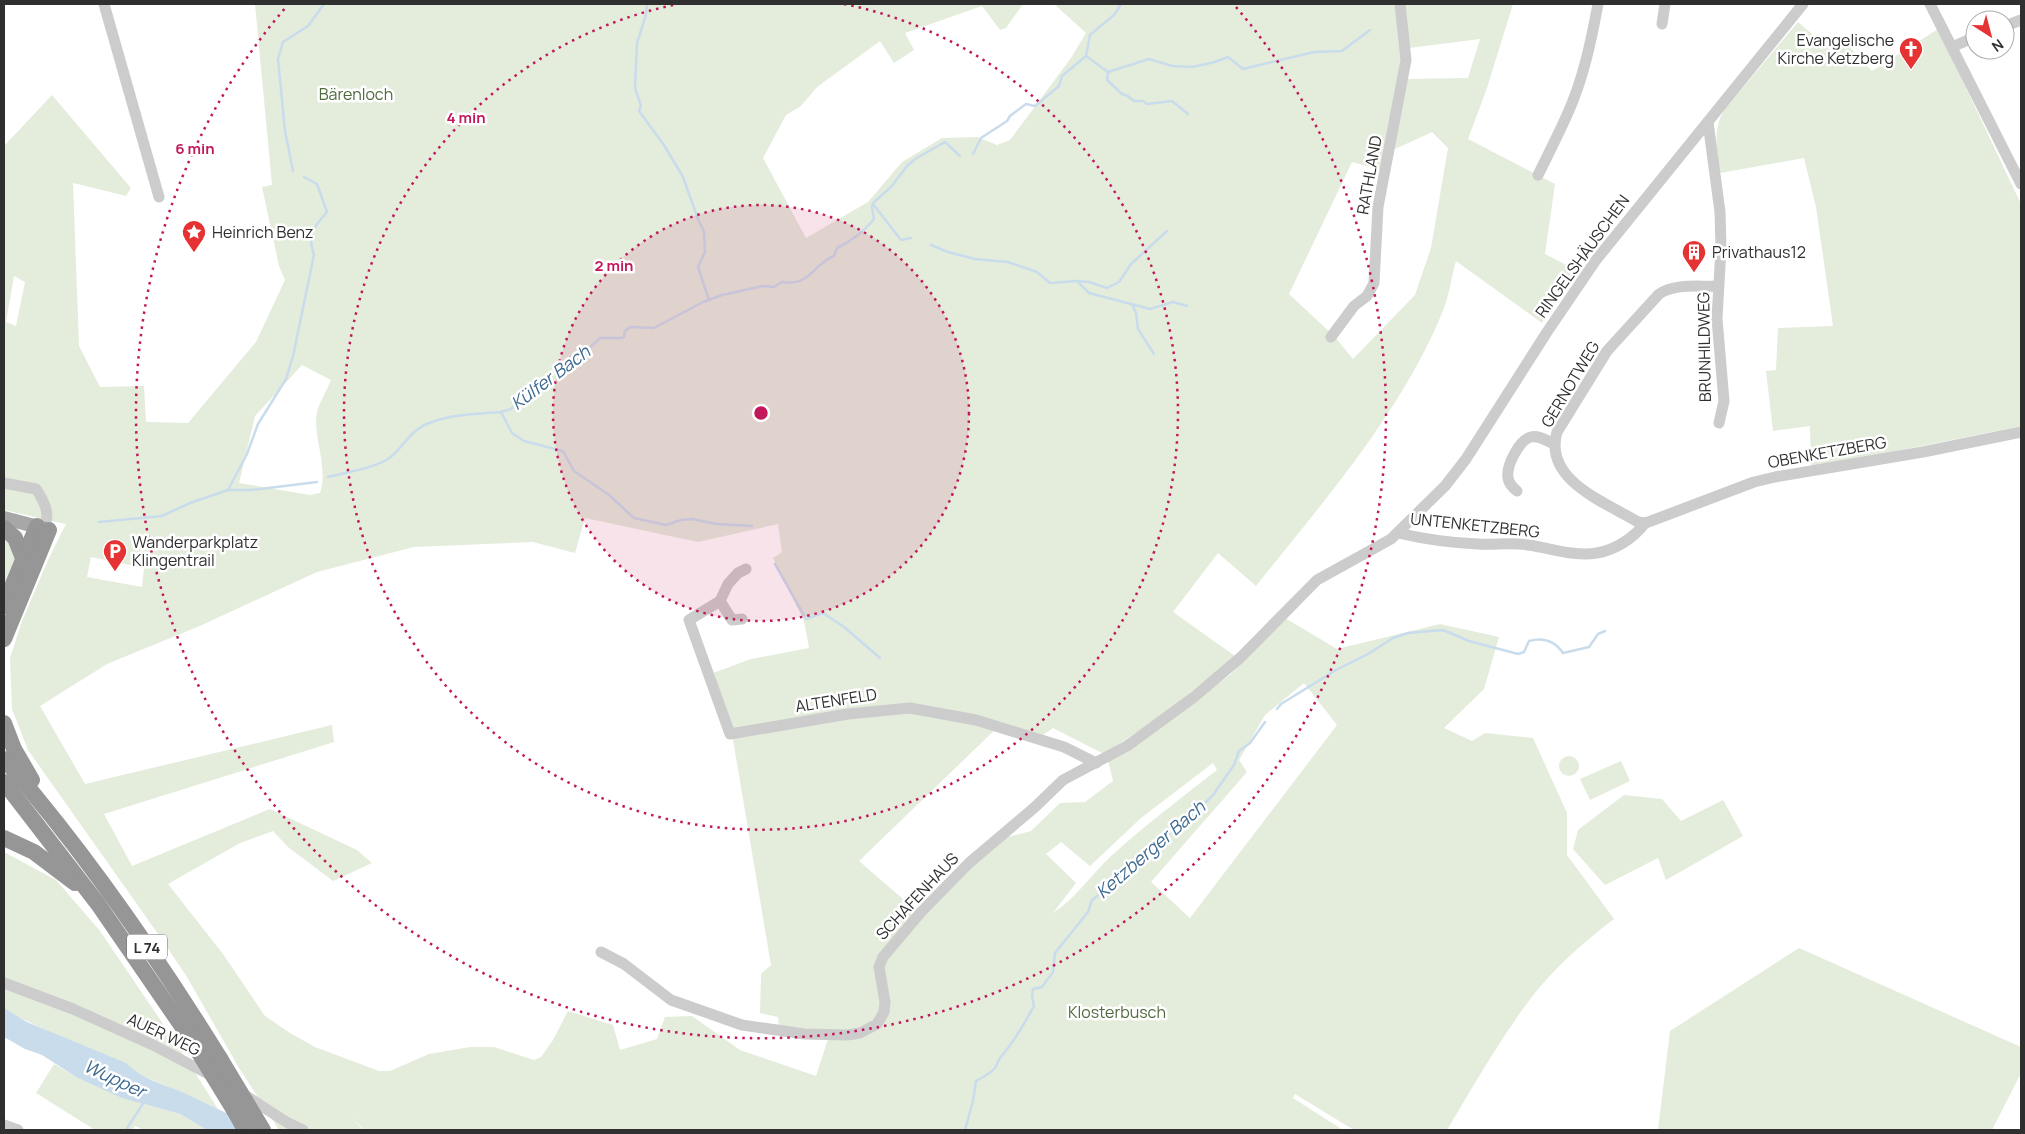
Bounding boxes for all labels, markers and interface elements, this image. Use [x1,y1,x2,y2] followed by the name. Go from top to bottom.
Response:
[1965,10,2015,60] north arrow
[1777,29,1894,69] place label: Evangelische Kirche Ketzberg
[1988,35,2008,57] text: N
[1898,36,1924,70] church icon: Evangelische Kirche Ketzberg
[319,83,393,105] park label: Bärenloch
[446,107,486,128] text: 4 min
[1351,134,1387,216] street label: RATHLAND
[175,138,215,159] text: 6 min
[1530,190,1634,322] street label: RINGELSHÄUSCHEN
[181,219,207,253] place icon: Heinrich Benz
[212,221,314,243] place label: Heinrich Benz
[1681,239,1707,273] building icon: Privathaus12
[1712,241,1806,263] place label: Privathaus12
[594,255,634,276] text: 2 min
[1692,292,1716,402] street label: BRUNHILDWEG
[1536,337,1604,431] street label: GERNOTWEG
[506,339,596,415] water label: Külfer Bach
[752,404,770,422] centre of rings
[1766,431,1888,473] street label: OBENKETZBERG
[1409,507,1541,543] street label: UNTENKETZBERG
[132,531,258,571] place label: Wanderparkplatz Klingentrail
[102,538,128,572] parking icon: Wanderparkplatz Klingentrail
[794,683,879,717] street label: ALTENFELD
[1090,794,1211,903] water label: Ketzberger Bach
[871,847,963,944] street label: SCHAFENHAUS
[127,934,167,960] road number: L 74
[1068,1001,1166,1023] park label: Klosterbusch
[124,1007,204,1061] street label: AUER WEG
[80,1053,152,1104] water label: Wupper

